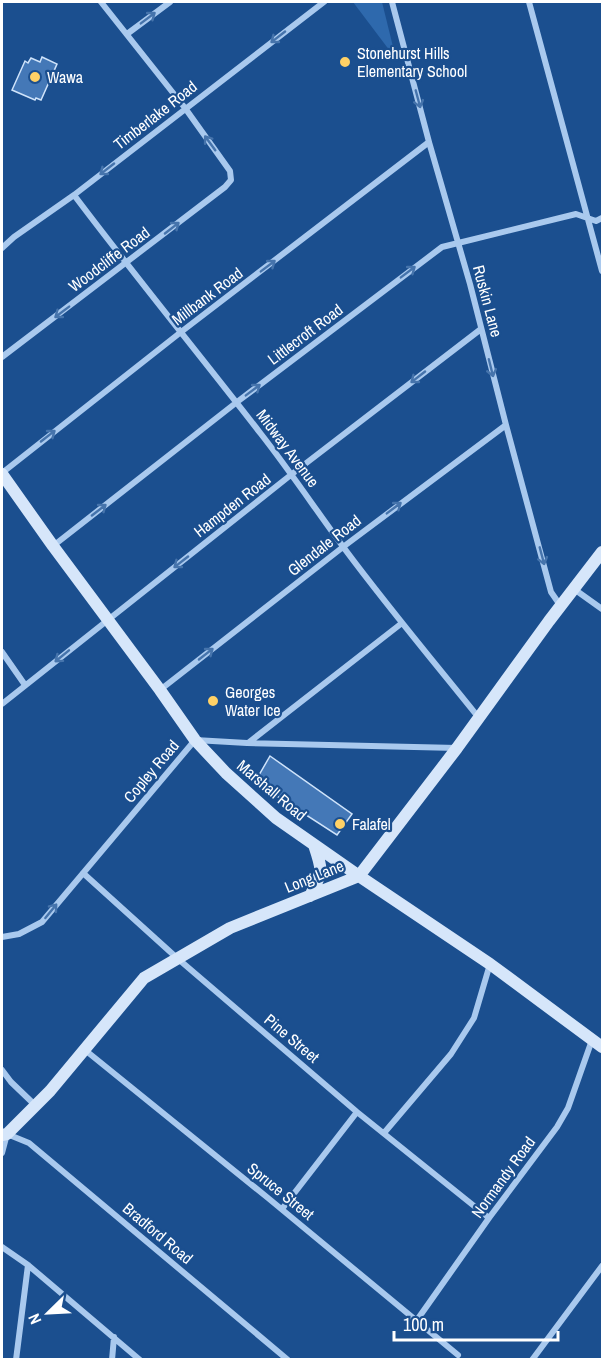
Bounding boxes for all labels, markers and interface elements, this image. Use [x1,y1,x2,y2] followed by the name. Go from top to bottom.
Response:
[140,12,156,24] one-way arrow
[270,31,286,44] one-way arrow
[357,42,467,82] place label: Stonehurst Hills Elementary School
[338,55,352,69] marker: Stonehurst Hills Elementary School
[47,66,84,88] place label: Wawa
[28,70,42,84] marker: Wawa
[109,75,201,155] street label: Timberlake Road
[413,89,424,108] one-way arrow
[204,136,216,152] one-way arrow
[99,163,115,176] one-way arrow
[64,221,154,297] street label: Woodcliffe Road
[163,221,179,234] one-way arrow
[260,259,276,272] one-way arrow
[167,262,247,330] street label: Millbank Road
[468,263,508,339] street label: Ruskin Lane
[400,266,416,279] one-way arrow
[263,298,347,370] street label: Littlecroft Road
[54,305,70,318] one-way arrow
[486,358,498,377] one-way arrow
[410,371,426,384] one-way arrow
[245,383,261,396] one-way arrow
[251,404,325,492] street label: Midway Avenue
[39,430,55,443] one-way arrow
[189,468,275,542] street label: Hampden Road
[385,502,401,515] one-way arrow
[91,503,107,516] one-way arrow
[283,509,365,581] street label: Glendale Road
[536,546,548,565] one-way arrow
[173,555,189,568] one-way arrow
[198,647,214,660] one-way arrow
[54,649,70,662] one-way arrow
[225,681,281,721] place label: Georges Water Ice
[206,694,220,708] marker: Georges Water Ice
[118,735,184,807] street label: Copley Road
[233,754,311,826] street label: Marshall Road
[352,813,391,835] place label: Falafel
[333,817,347,831] marker: Falafel
[281,854,347,898] street label: Long Lane
[45,903,58,919] one-way arrow
[260,1008,324,1068] street label: Pine Street
[466,1132,540,1222] street label: Normandy Road
[243,1157,319,1225] street label: Spruce Street
[118,1197,198,1269] street label: Bradford Road
[18,1283,78,1343] north arrow
[394,1304,558,1342] scale bar
[22,1310,46,1328] text: N
[403,1312,444,1337] text: 100 m

